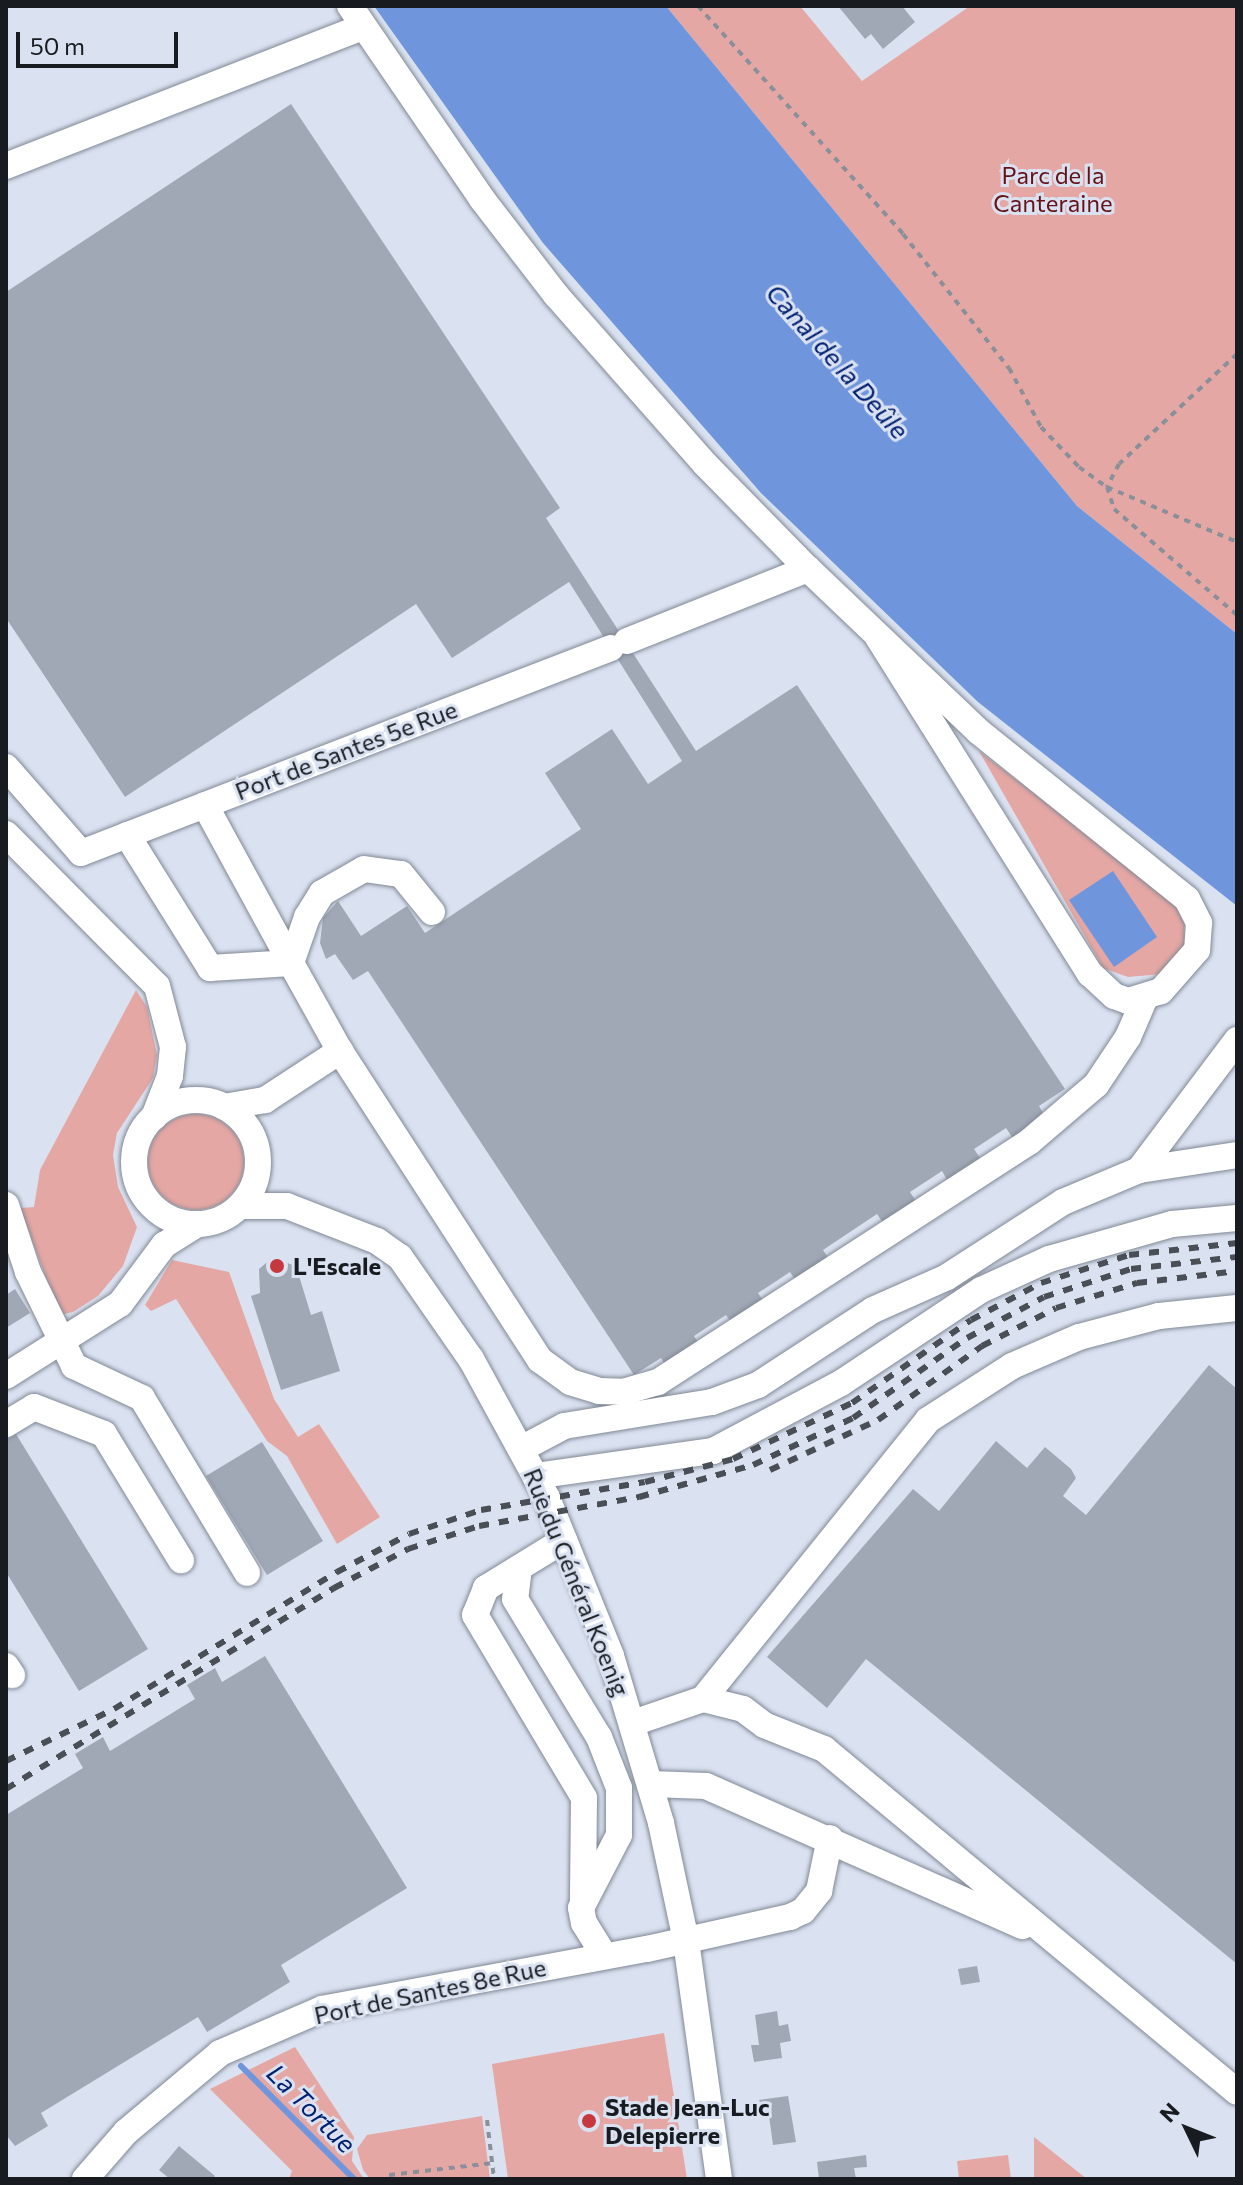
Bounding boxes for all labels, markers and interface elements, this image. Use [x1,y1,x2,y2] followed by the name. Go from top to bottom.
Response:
[20,16,182,66] scale bar
[30,31,85,60] text: 50 m
[993,161,1113,217] park label: Parc de la Canteraine
[760,277,916,445] water label: Canal de la Deûle
[231,694,461,806] street label: Port de Santes 5e Rue
[293,1252,381,1280] place label: L'Escale
[268,1257,286,1275] marker: L'Escale
[518,1464,636,1700] street label: Rue du Général Koenig
[311,1952,549,2030] street label: Port de Santes 8e Rue
[261,2057,363,2159] water label: La Tortue
[1147,2089,1227,2169] north arrow
[605,2093,770,2149] place label: Stade Jean-Luc Delepierre
[1154,2097,1185,2128] text: N
[580,2112,598,2130] marker: Stade Jean-Luc Delepierre

